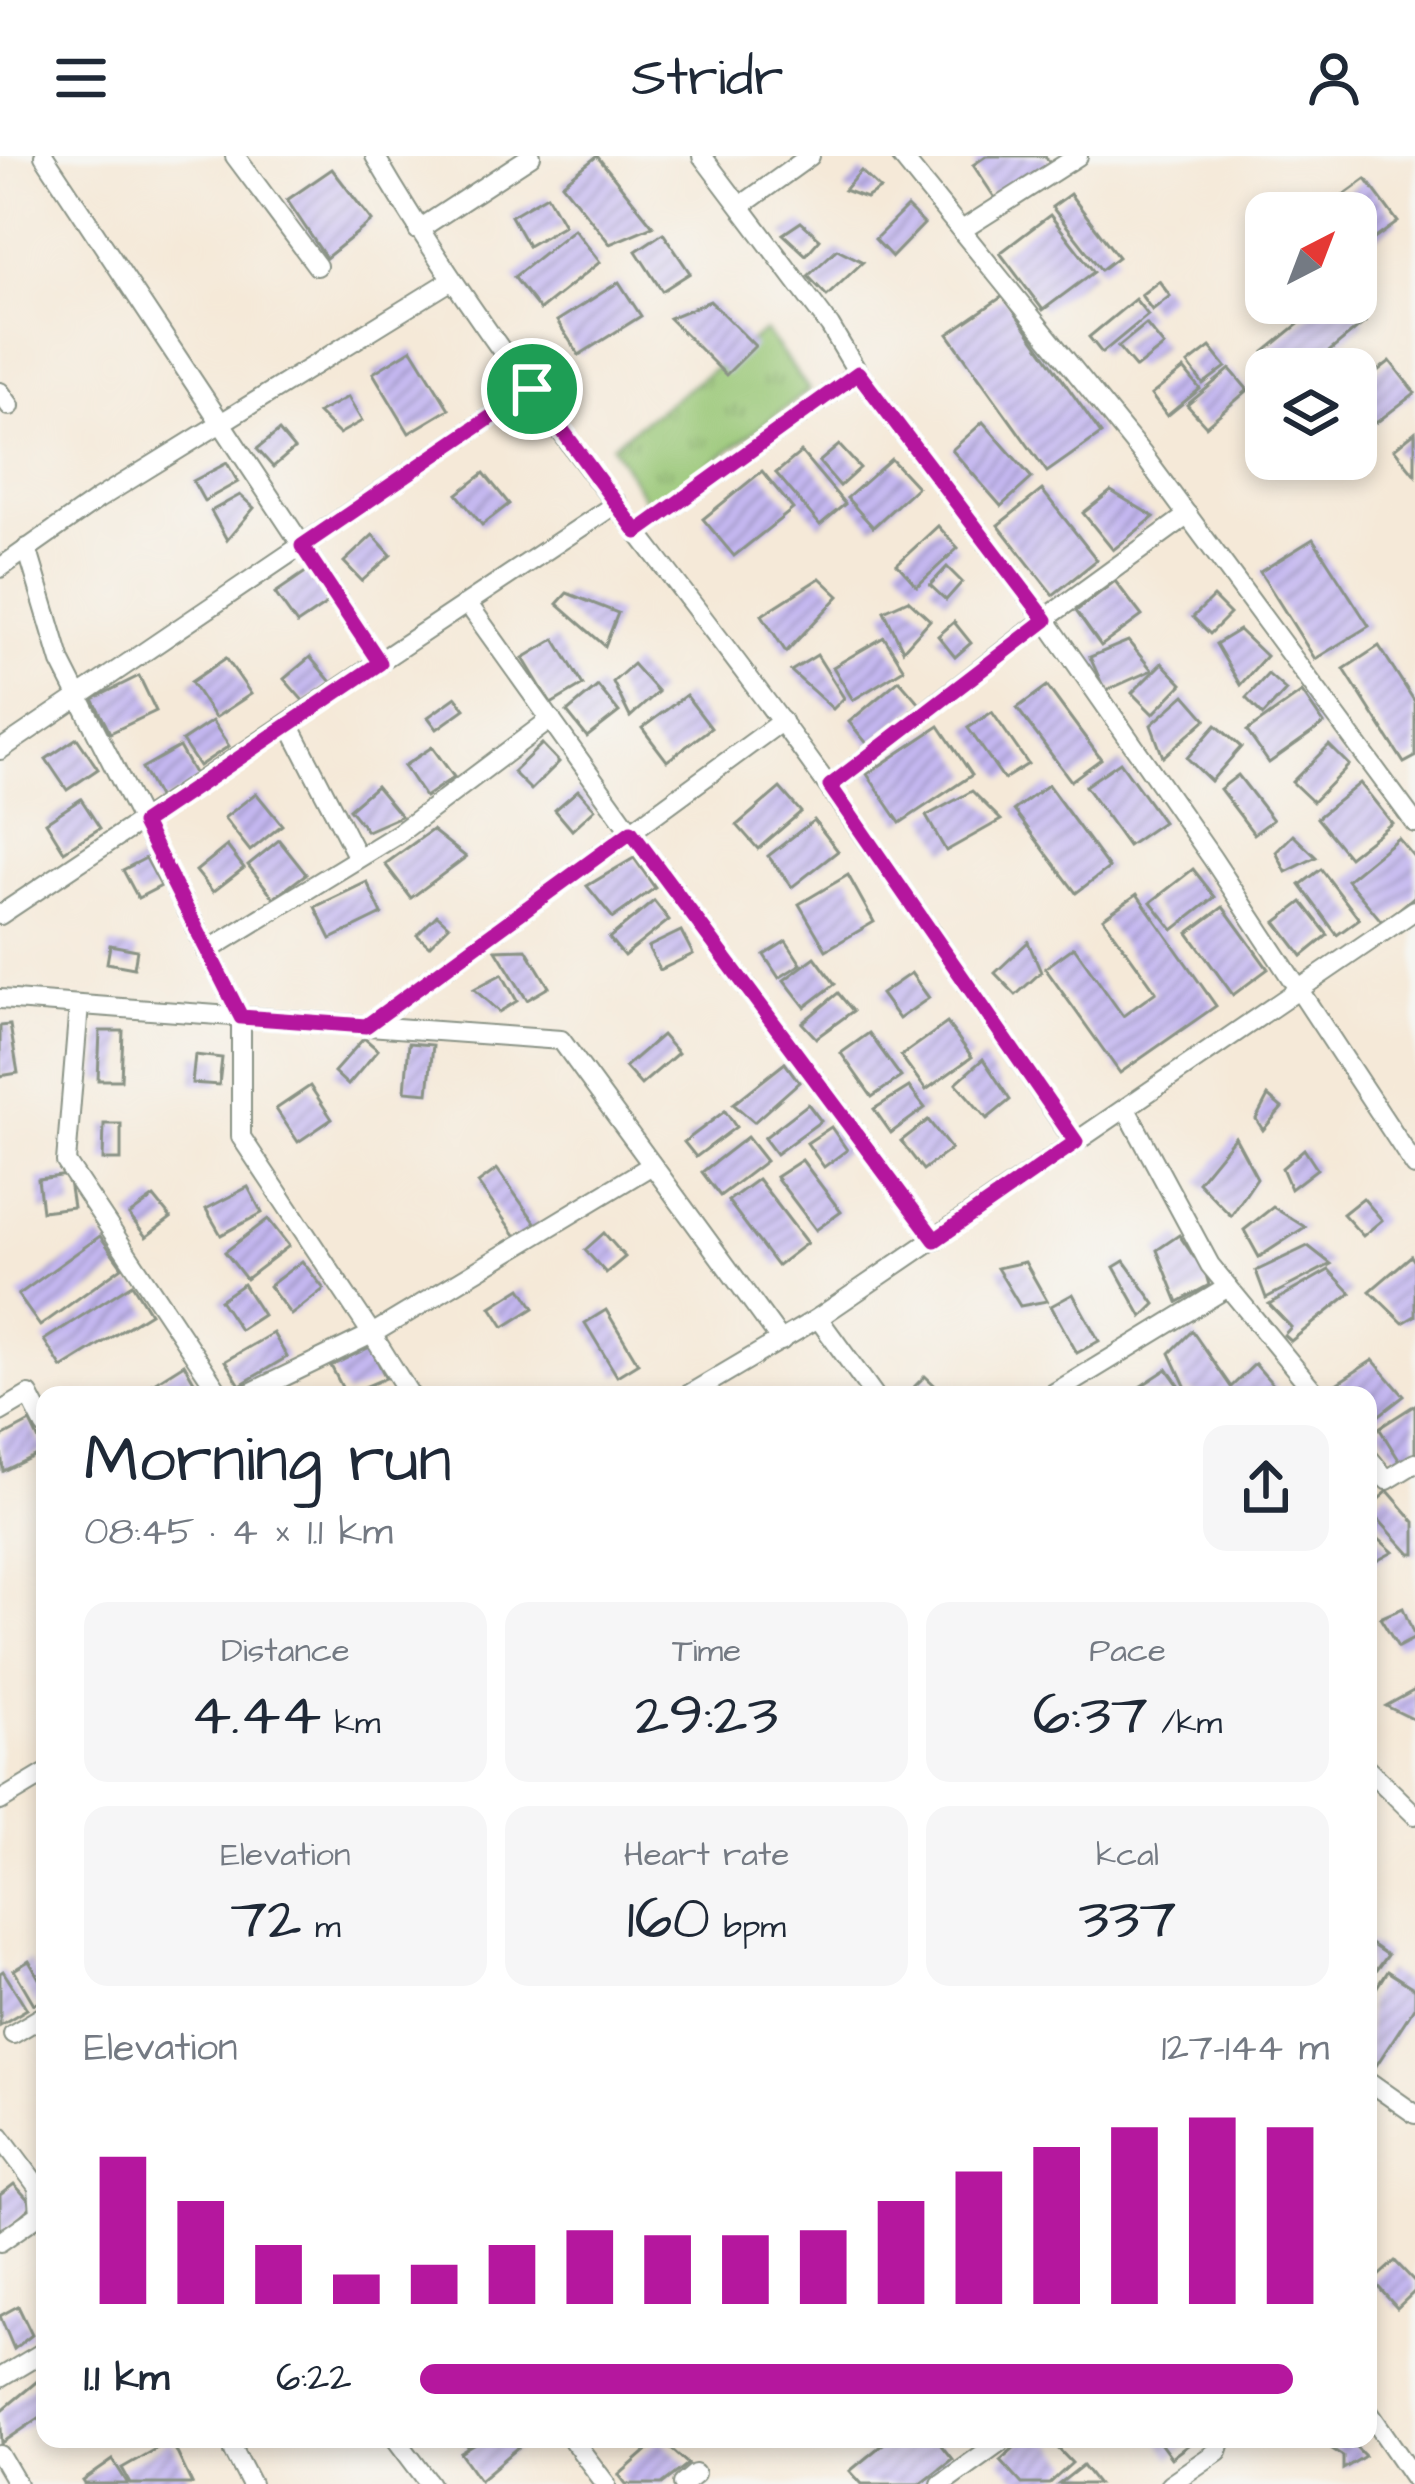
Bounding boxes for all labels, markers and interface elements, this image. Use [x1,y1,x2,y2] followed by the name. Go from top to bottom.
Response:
[632,41,783,116] text: Stridr
[48,45,114,111] icon: menu
[1301,45,1367,111] icon: person
[1245,192,1377,324] north arrow
[1245,192,1377,480] map controls
[481,338,583,440] pin
[1245,348,1377,480] button: layers
[499,356,565,422] icon: arrive
[84,1415,452,1507] text: Morning run
[1203,1425,1329,1551] button: share
[84,1506,393,1560] text: 08:45 · 4 × 1.1 km
[221,1628,350,1674] text: Distance
[672,1628,741,1674] text: Time
[1089,1628,1166,1674] text: Pace
[190,1674,321,1757] text: 4.44
[635,1674,778,1757] text: 29:23
[1033,1674,1148,1757] text: 6:37
[321,1700,381,1746] text: km
[1148,1700,1222,1746] text: /km
[221,1832,350,1878] text: Elevation
[624,1832,789,1878] text: Heart rate
[1096,1832,1159,1878] text: kcal
[230,1878,302,1961] text: 72
[627,1878,710,1961] text: 160
[1079,1878,1176,1961] text: 337
[302,1904,341,1950] text: m
[710,1904,786,1950] text: bpm
[84,2022,238,2076] text: Elevation
[1162,2022,1329,2076] text: 127–144 m
[84,2352,169,2406] text: 1.1 km
[276,2352,352,2406] text: 6:22

